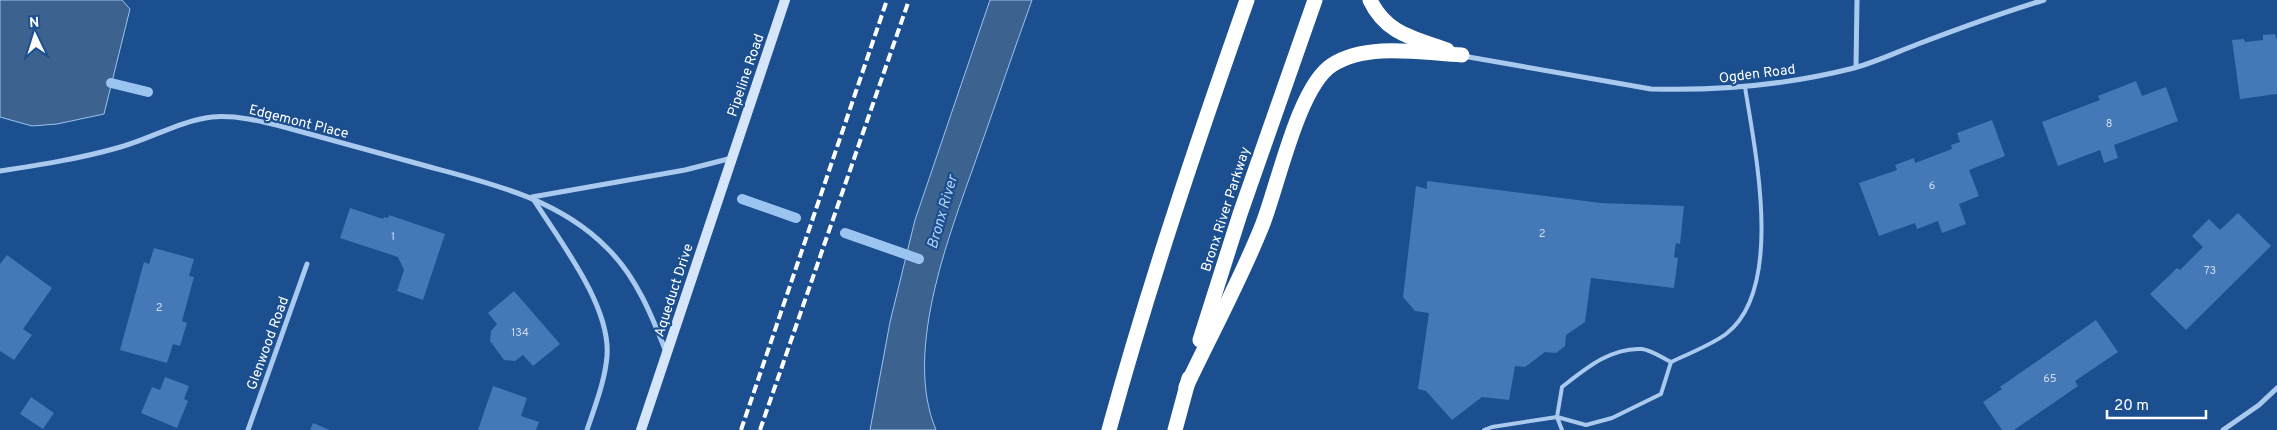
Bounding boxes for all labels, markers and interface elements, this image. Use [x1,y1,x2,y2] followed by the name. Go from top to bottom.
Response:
[10,10,60,60] north arrow
[29,15,40,32] text: N
[724,32,769,119] street label: Pipeline Road
[1718,61,1796,88] street label: Ogden Road
[247,102,350,143] street label: Edgemont Place
[2106,117,2112,131] house number: 8
[1198,145,1255,274] street label: Bronx River Parkway
[924,172,963,251] water label: Bronx River
[1929,179,1935,193] house number: 6
[1539,227,1545,241] house number: 2
[391,230,395,244] house number: 1
[651,242,698,339] street label: Aqueduct Drive
[2204,264,2216,278] house number: 73
[244,294,293,393] street label: Glenwood Road
[156,301,162,315] house number: 2
[511,326,529,340] house number: 134
[2043,372,2057,386] house number: 65
[2107,388,2206,420] scale bar
[2114,397,2149,416] text: 20 m

